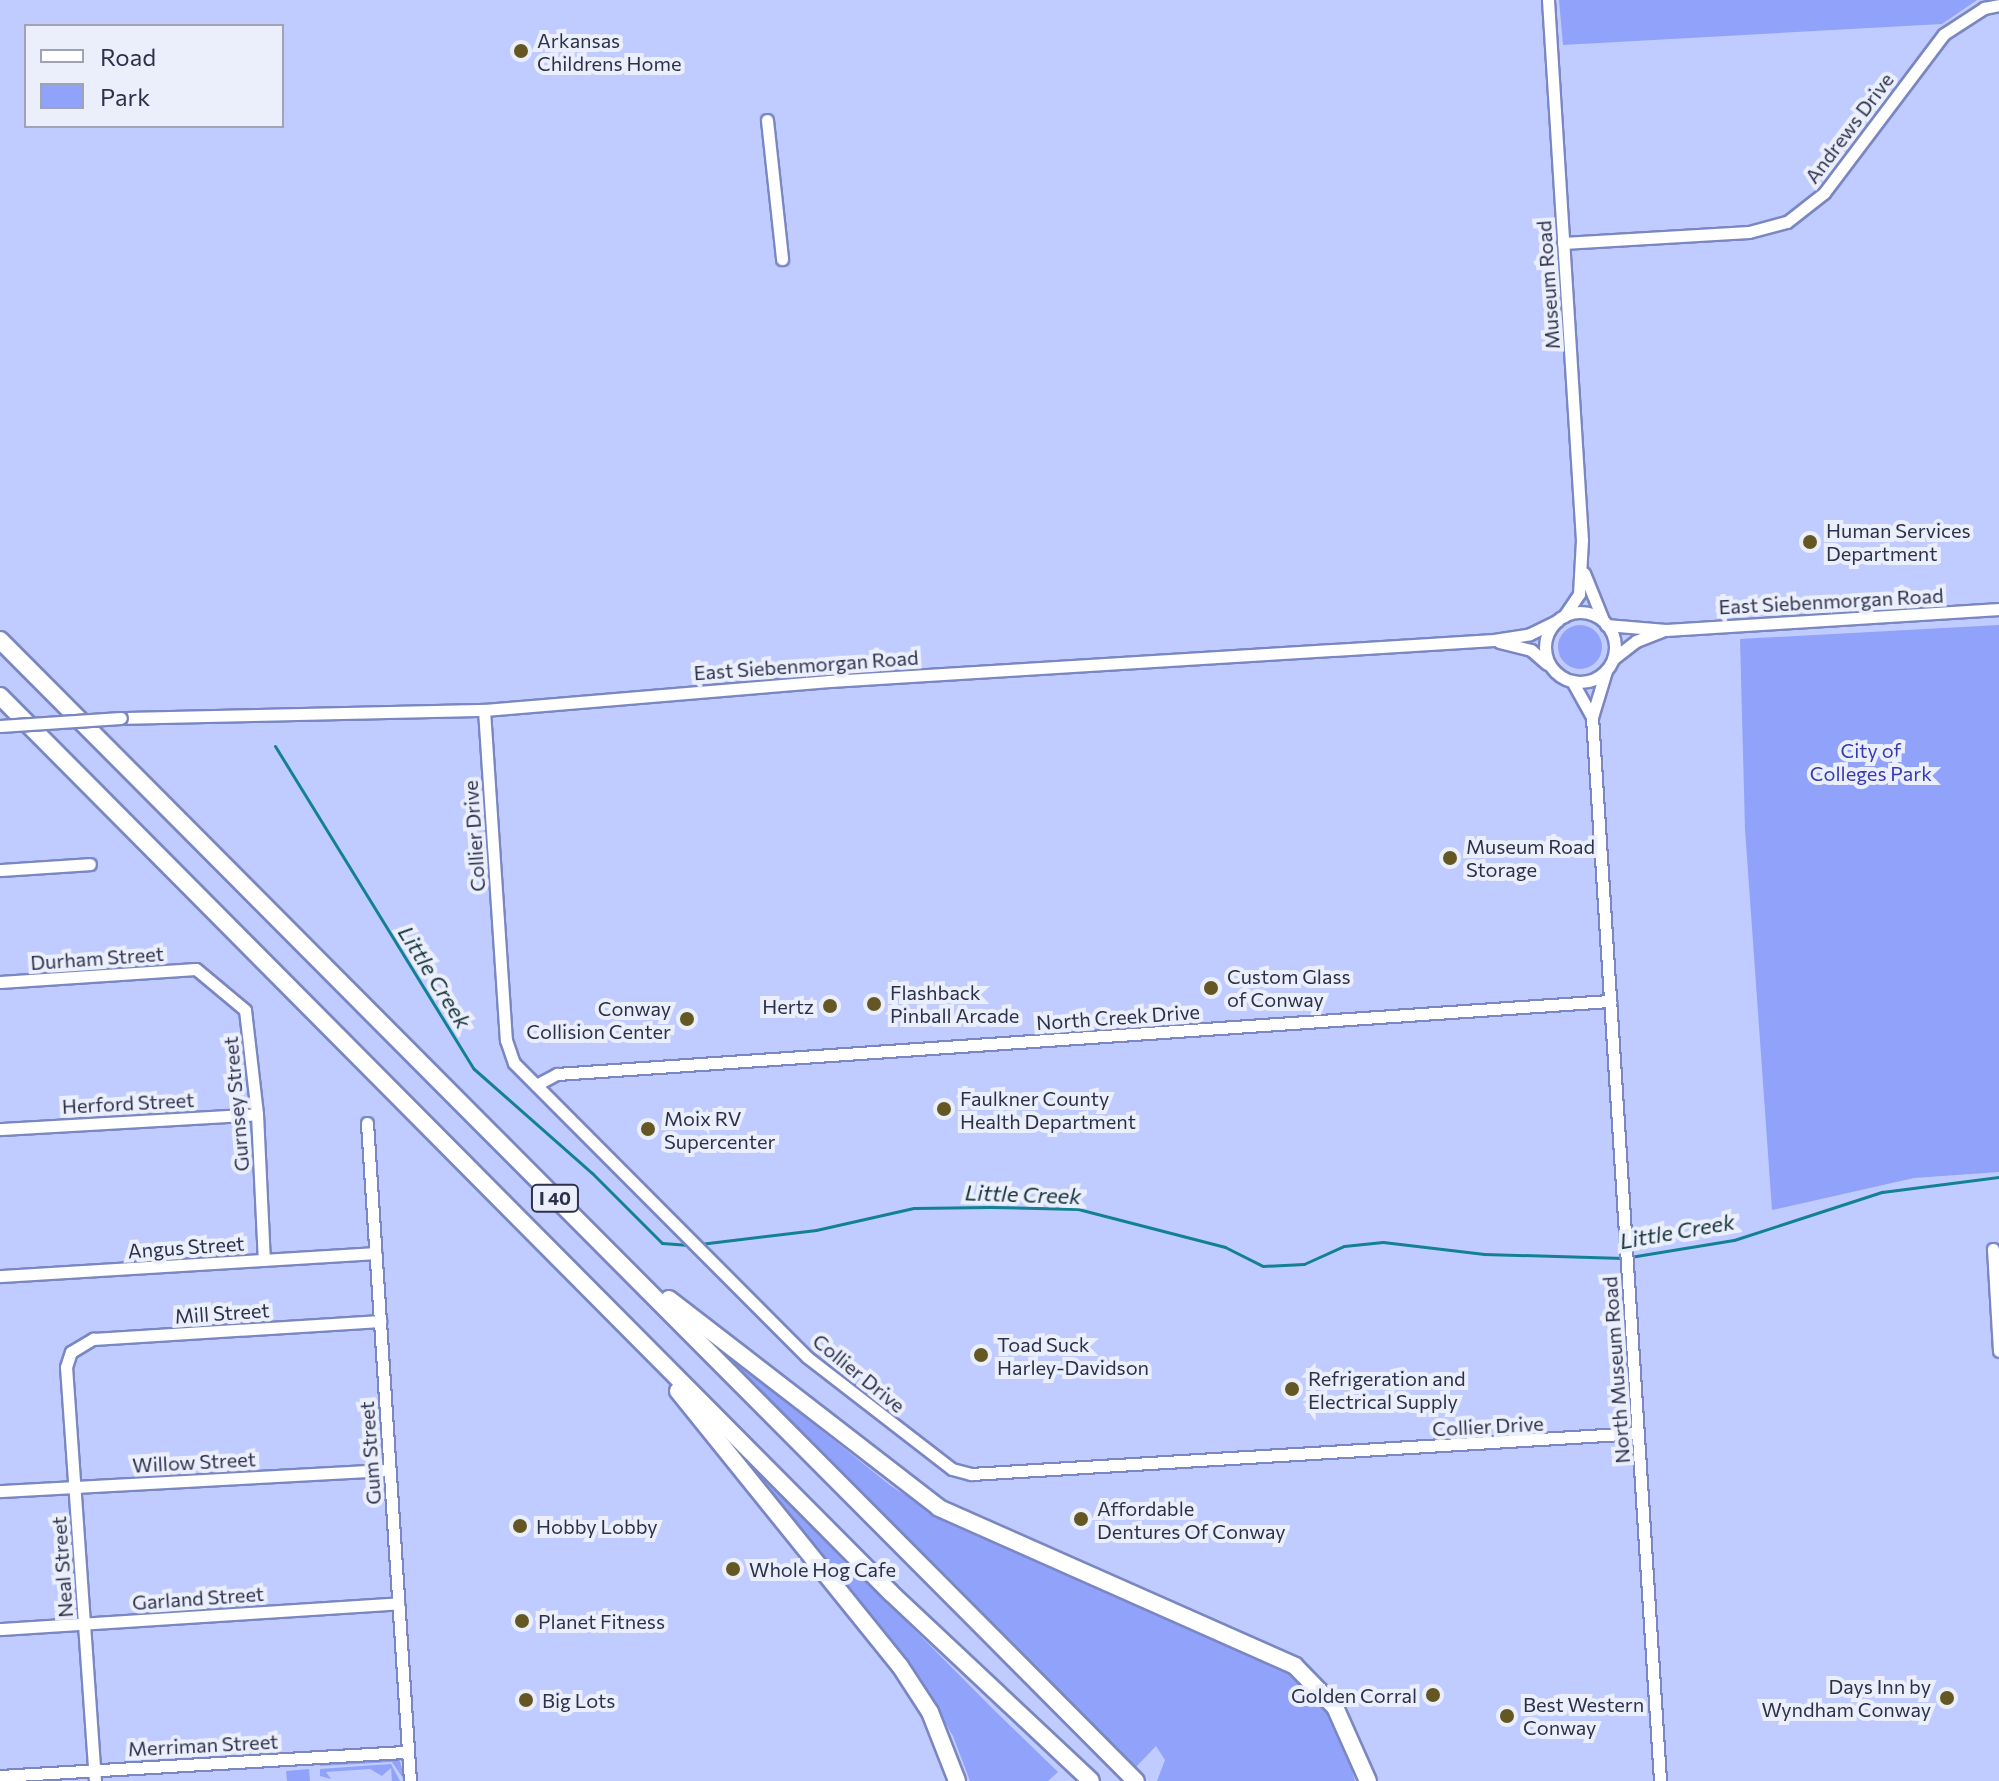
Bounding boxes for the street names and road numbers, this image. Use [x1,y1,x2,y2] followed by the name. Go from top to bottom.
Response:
[1800,68,1898,188] street label: Andrews Drive
[1532,220,1564,350] street label: Museum Road
[1718,583,1944,619] street label: East Siebenmorgan Road
[693,645,919,685] street label: East Siebenmorgan Road
[458,779,490,893] street label: Collier Drive
[30,941,164,975] street label: Durham Street
[1035,999,1201,1035] street label: North Creek Drive
[218,1036,254,1172] street label: Gurnsey Street
[61,1088,195,1118] street label: Herford Street
[529,1184,581,1212] road number: I 40
[127,1231,245,1263] street label: Angus Street
[1597,1276,1635,1464] street label: North Museum Road
[174,1298,270,1328] street label: Mill Street
[808,1329,910,1417] street label: Collier Drive
[354,1400,386,1506] street label: Gum Street
[1432,1411,1544,1441] street label: Collier Drive
[132,1447,256,1477] street label: Willow Street
[46,1516,78,1618] street label: Neal Street
[131,1581,265,1615] street label: Garland Street
[127,1729,279,1761] street label: Merriman Street

